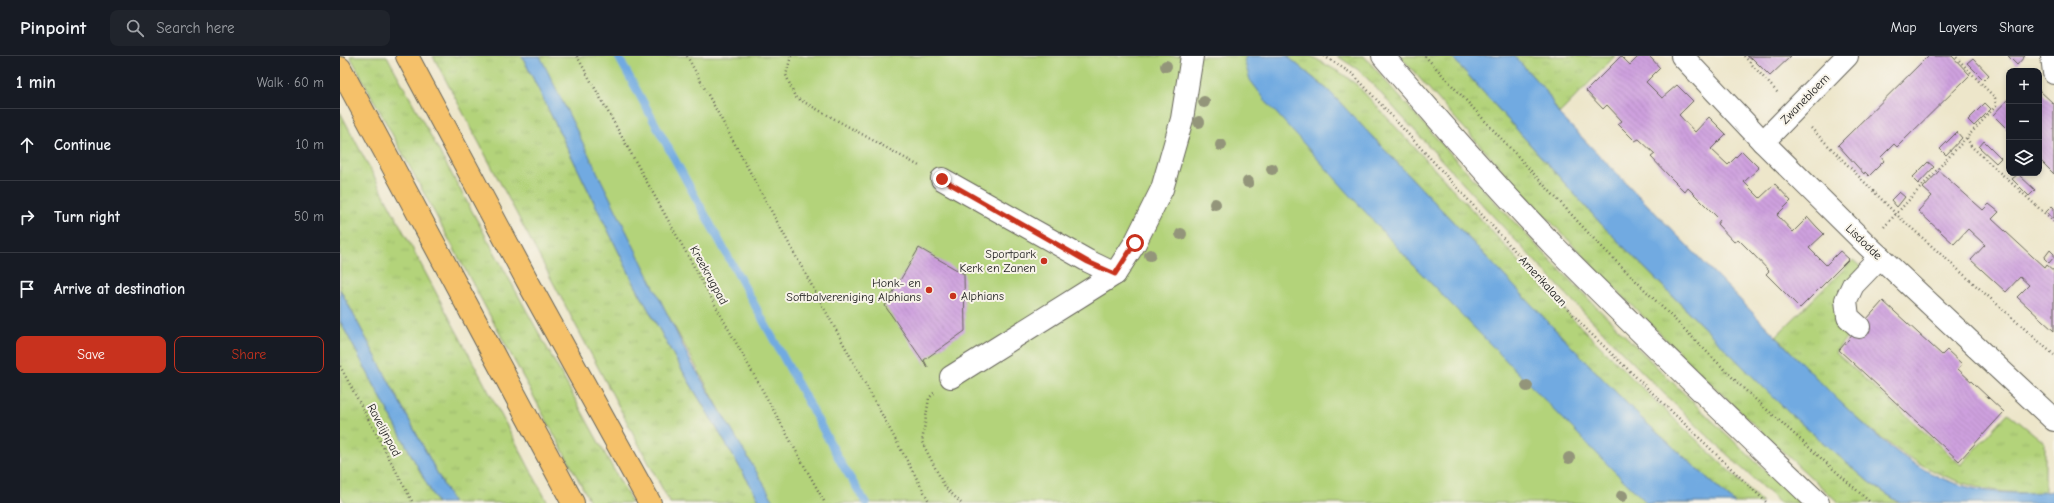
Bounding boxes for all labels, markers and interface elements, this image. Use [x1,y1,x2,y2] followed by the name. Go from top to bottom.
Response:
[110,10,390,46] search box
[20,17,86,39] text: Pinpoint
[124,17,146,39] icon: search
[156,19,234,37] text: Search here
[1890,19,1917,36] text: Map
[1939,19,1977,36] text: Layers
[1999,19,2034,36] text: Share
[2006,68,2042,176] map controls
[2006,68,2042,104] button: +
[1778,71,1832,127] street label: Zwanebloem
[16,73,56,92] text: 1 min
[257,75,324,90] text: Walk · 60 m
[2006,104,2042,140] button: −
[16,134,38,156] icon: ahead
[54,136,111,154] text: Continue
[296,137,324,152] text: 10 m
[2006,140,2042,176] button: layers
[933,170,951,188] route end
[16,206,38,228] icon: right
[54,208,120,226] text: Turn right
[294,209,324,224] text: 50 m
[1843,221,1885,263] street label: Lisdodde
[1126,234,1144,252] route start
[687,243,731,307] street label: Kreekrugpad
[960,247,1036,275] place label: Sportpark Kerk en Zanen
[1516,253,1570,309] street label: Amerikalaan
[1039,256,1049,266] marker: Sportpark Kerk en Zanen
[786,276,921,304] place label: Honk- en Softbalvereniging Alphians
[16,278,38,300] icon: arrive
[54,280,185,298] text: Arrive at destination
[924,285,934,295] marker: Honk- en Softbalvereniging Alphians
[961,289,1004,303] place label: Alphians
[948,291,958,301] marker: Alphians
[16,336,166,373] button: Save
[174,336,324,373] button: Share
[364,401,404,459] street label: Ravelijnpad

